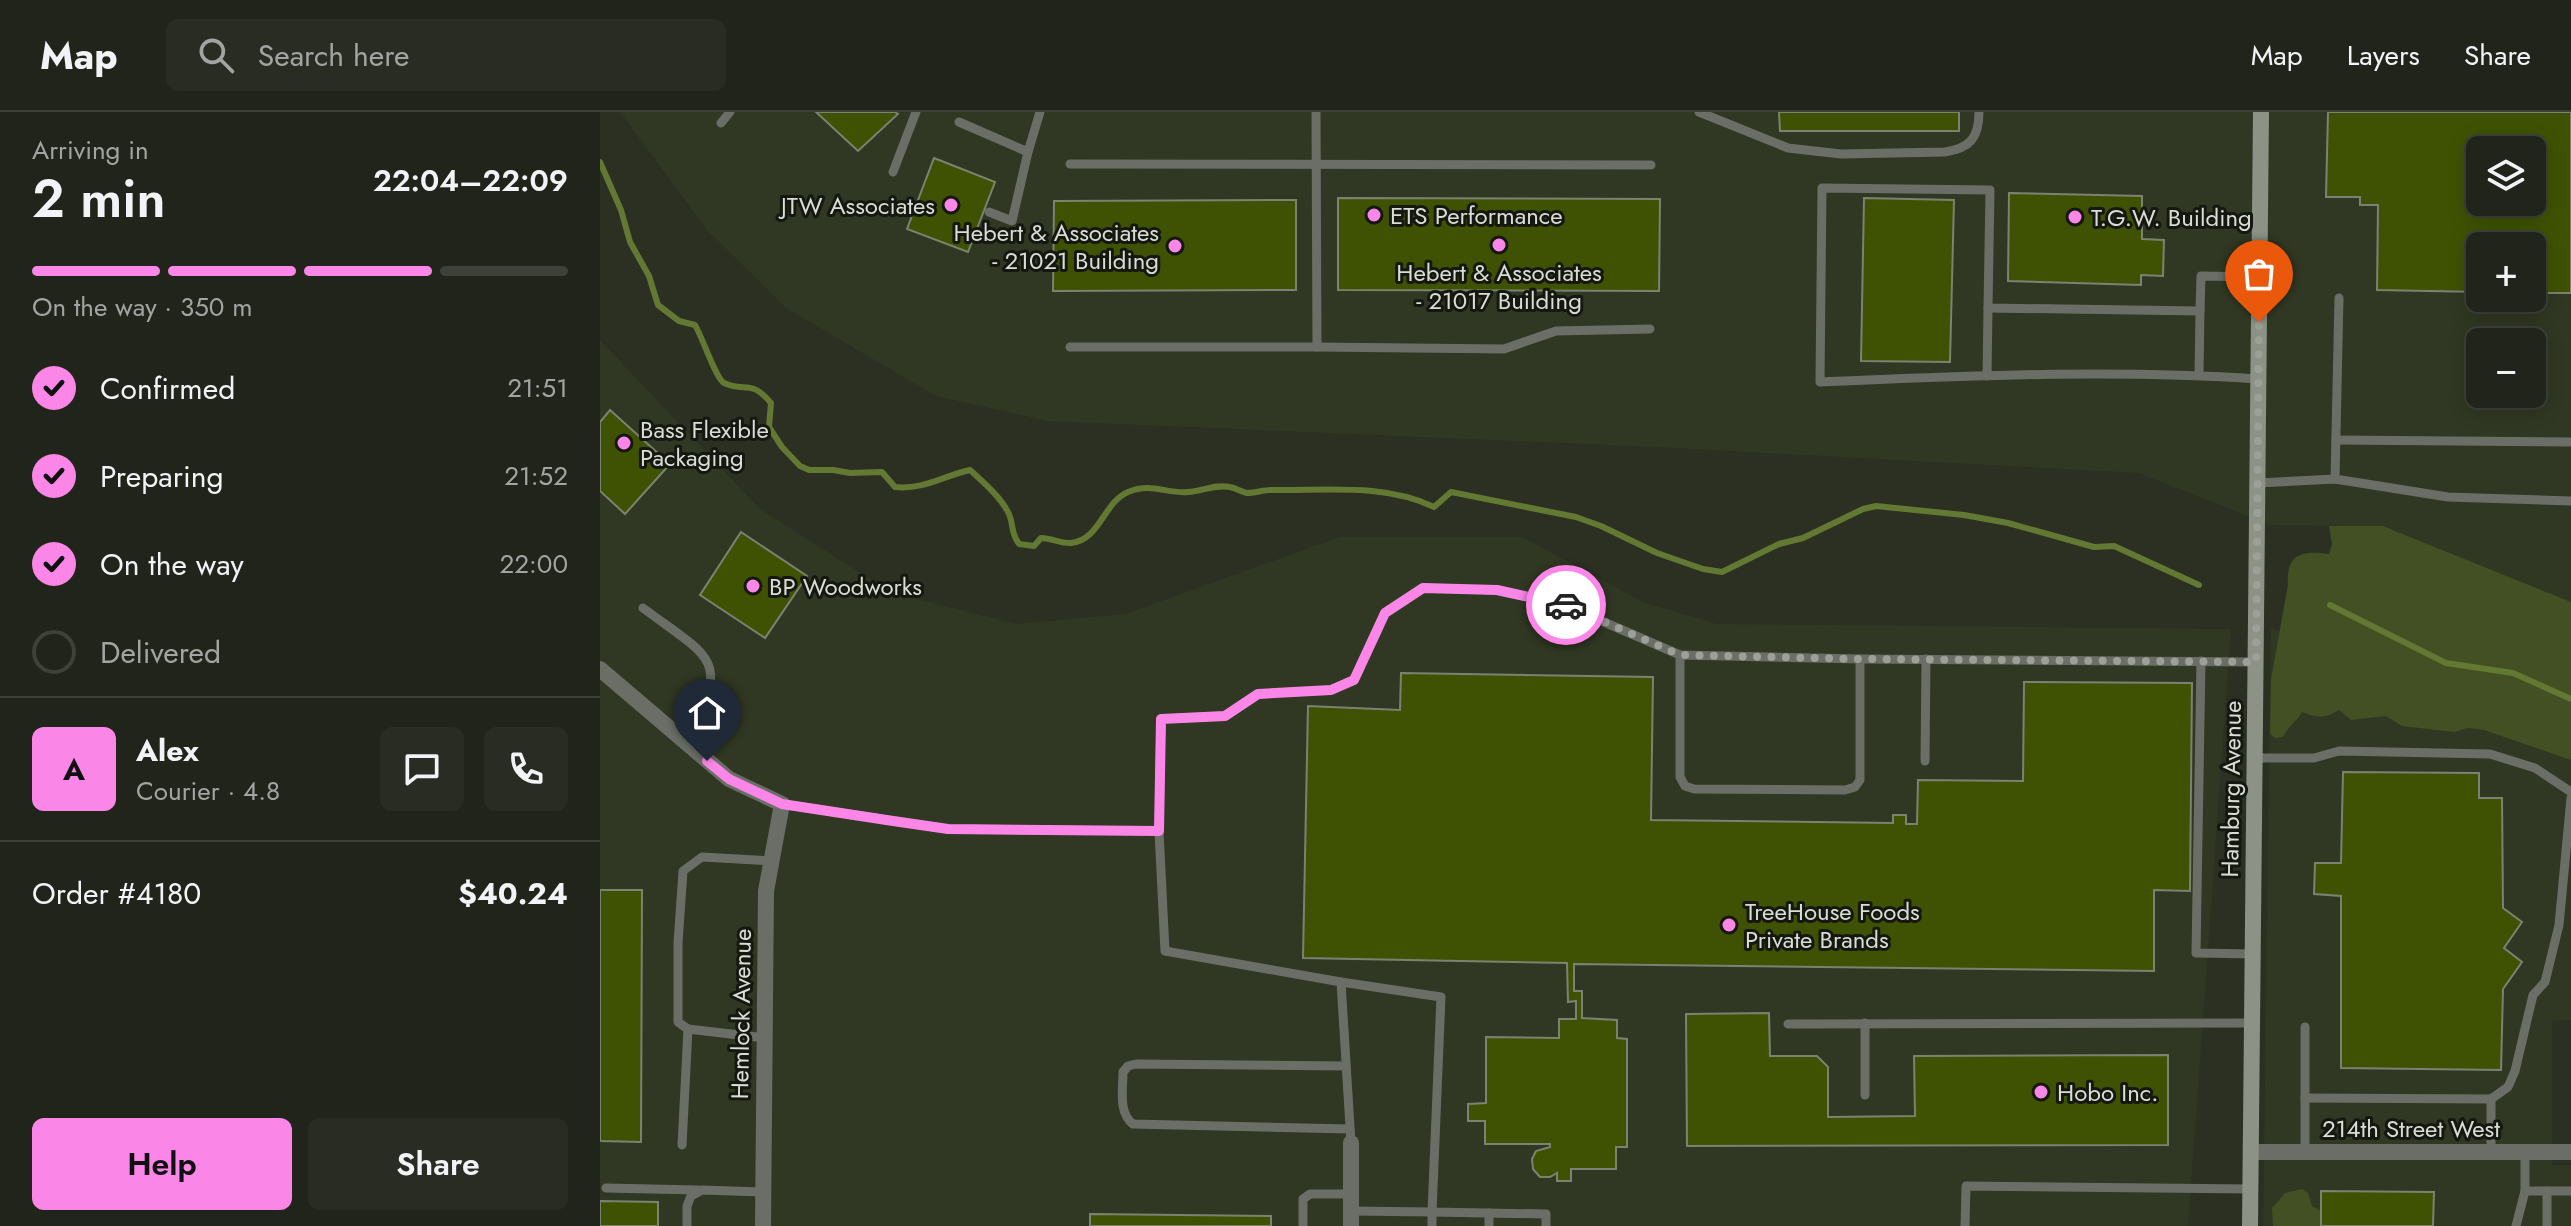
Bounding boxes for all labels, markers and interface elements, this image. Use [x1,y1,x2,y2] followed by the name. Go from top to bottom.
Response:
[166,19,726,91] search box
[40,28,118,83] text: Map
[194,33,238,77] icon: search
[258,34,410,77] text: Search here
[2251,35,2303,76] text: Map
[2347,35,2420,76] text: Layers
[2464,35,2531,76] text: Share
[32,131,149,169] text: Arriving in
[2466,136,2546,408] map controls
[2466,136,2546,216] button: layers
[373,159,568,202] text: 22:04–22:09
[32,161,165,237] text: 2 min
[778,188,935,223] place label: JTW Associates
[942,196,960,214] marker: JTW Associates
[1390,198,1563,233] place label: ETS Performance
[2091,200,2252,235] place label: T.G.W. Building
[1365,206,1383,224] marker: ETS Performance
[2066,208,2084,226] marker: T.G.W. Building
[954,215,1159,278] place label: Hebert & Associates - 21021 Building
[2466,232,2546,312] button: +
[1490,236,1508,254] marker: Hebert & Associates - 21017 Building
[1166,237,1184,255] marker: Hebert & Associates - 21021 Building
[2225,240,2293,322] pin
[2237,252,2281,296] icon: bag
[1396,255,1602,318] place label: Hebert & Associates - 21017 Building
[32,288,253,326] text: On the way · 350 m
[2466,328,2546,408] button: −
[32,366,76,410] icon: check
[100,367,235,410] text: Confirmed
[507,369,568,407] text: 21:51
[640,412,769,475] place label: Bass Flexible Packaging
[615,434,633,452] marker: Bass Flexible Packaging
[32,454,76,498] icon: check
[100,455,224,498] text: Preparing
[504,457,568,495] text: 21:52
[32,542,76,586] icon: check
[100,543,244,586] text: On the way
[499,545,568,583] text: 22:00
[1526,565,1606,645] courier
[769,569,922,604] place label: BP Woodworks
[744,577,762,595] marker: BP Woodworks
[1544,583,1588,627] icon: car
[100,631,221,674] text: Delivered
[673,679,741,761] pin
[685,691,729,735] icon: home
[2212,700,2250,878] street label: Hamburg Avenue
[380,727,464,811] button: chat
[484,727,568,811] button: phone
[136,729,199,772] text: Alex
[63,748,85,791] text: A
[136,772,280,810] text: Courier · 4.8
[32,872,201,915] text: Order #4180
[458,872,568,915] text: $40.24
[1745,894,1920,957] place label: TreeHouse Foods Private Brands
[1720,916,1738,934] marker: TreeHouse Foods Private Brands
[722,928,760,1100] street label: Hemlock Avenue
[2057,1075,2158,1110] place label: Hobo Inc.
[2032,1083,2050,1101] marker: Hobo Inc.
[2322,1111,2500,1146] street label: 214th Street West
[32,1118,292,1210] button: Help
[308,1118,568,1210] button: Share

